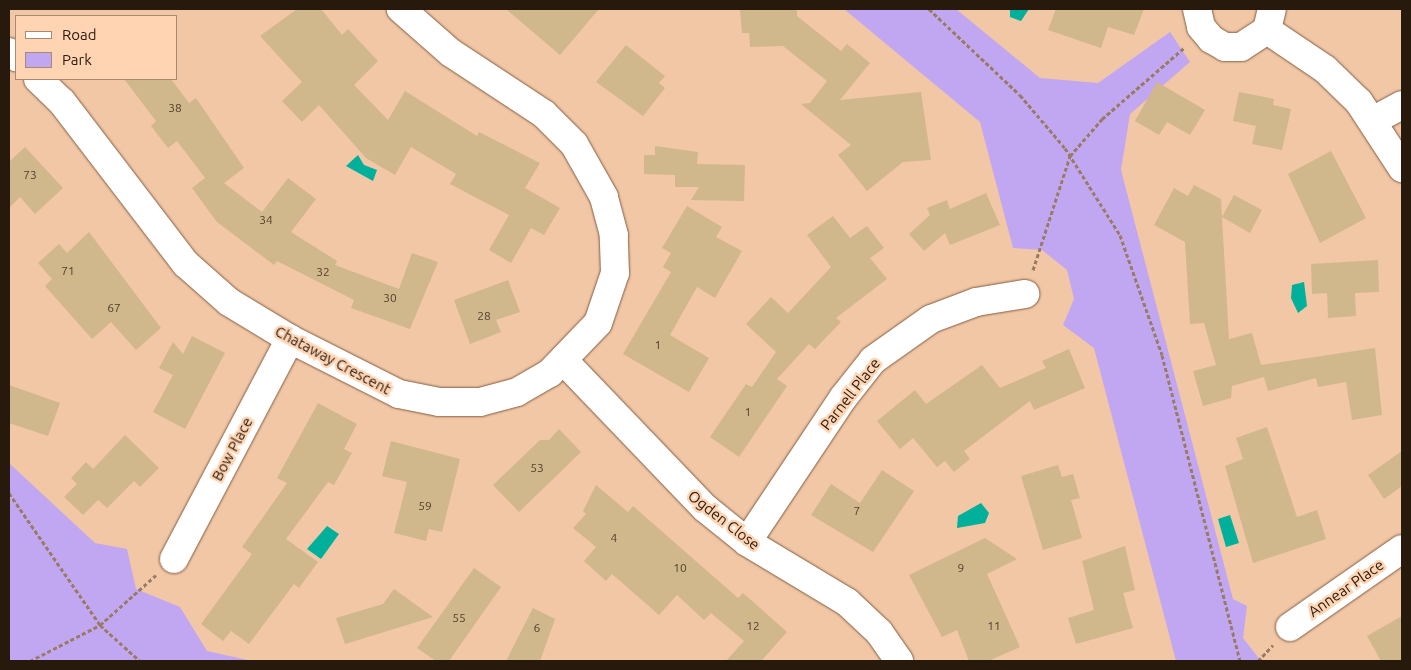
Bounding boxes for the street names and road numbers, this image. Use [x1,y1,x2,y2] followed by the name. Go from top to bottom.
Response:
[272,322,394,398] street label: Chataway Crescent
[816,354,884,434] street label: Parnell Place
[208,414,256,484] street label: Bow Place
[685,486,763,554] street label: Ogden Close
[1305,555,1387,621] street label: Annear Place

